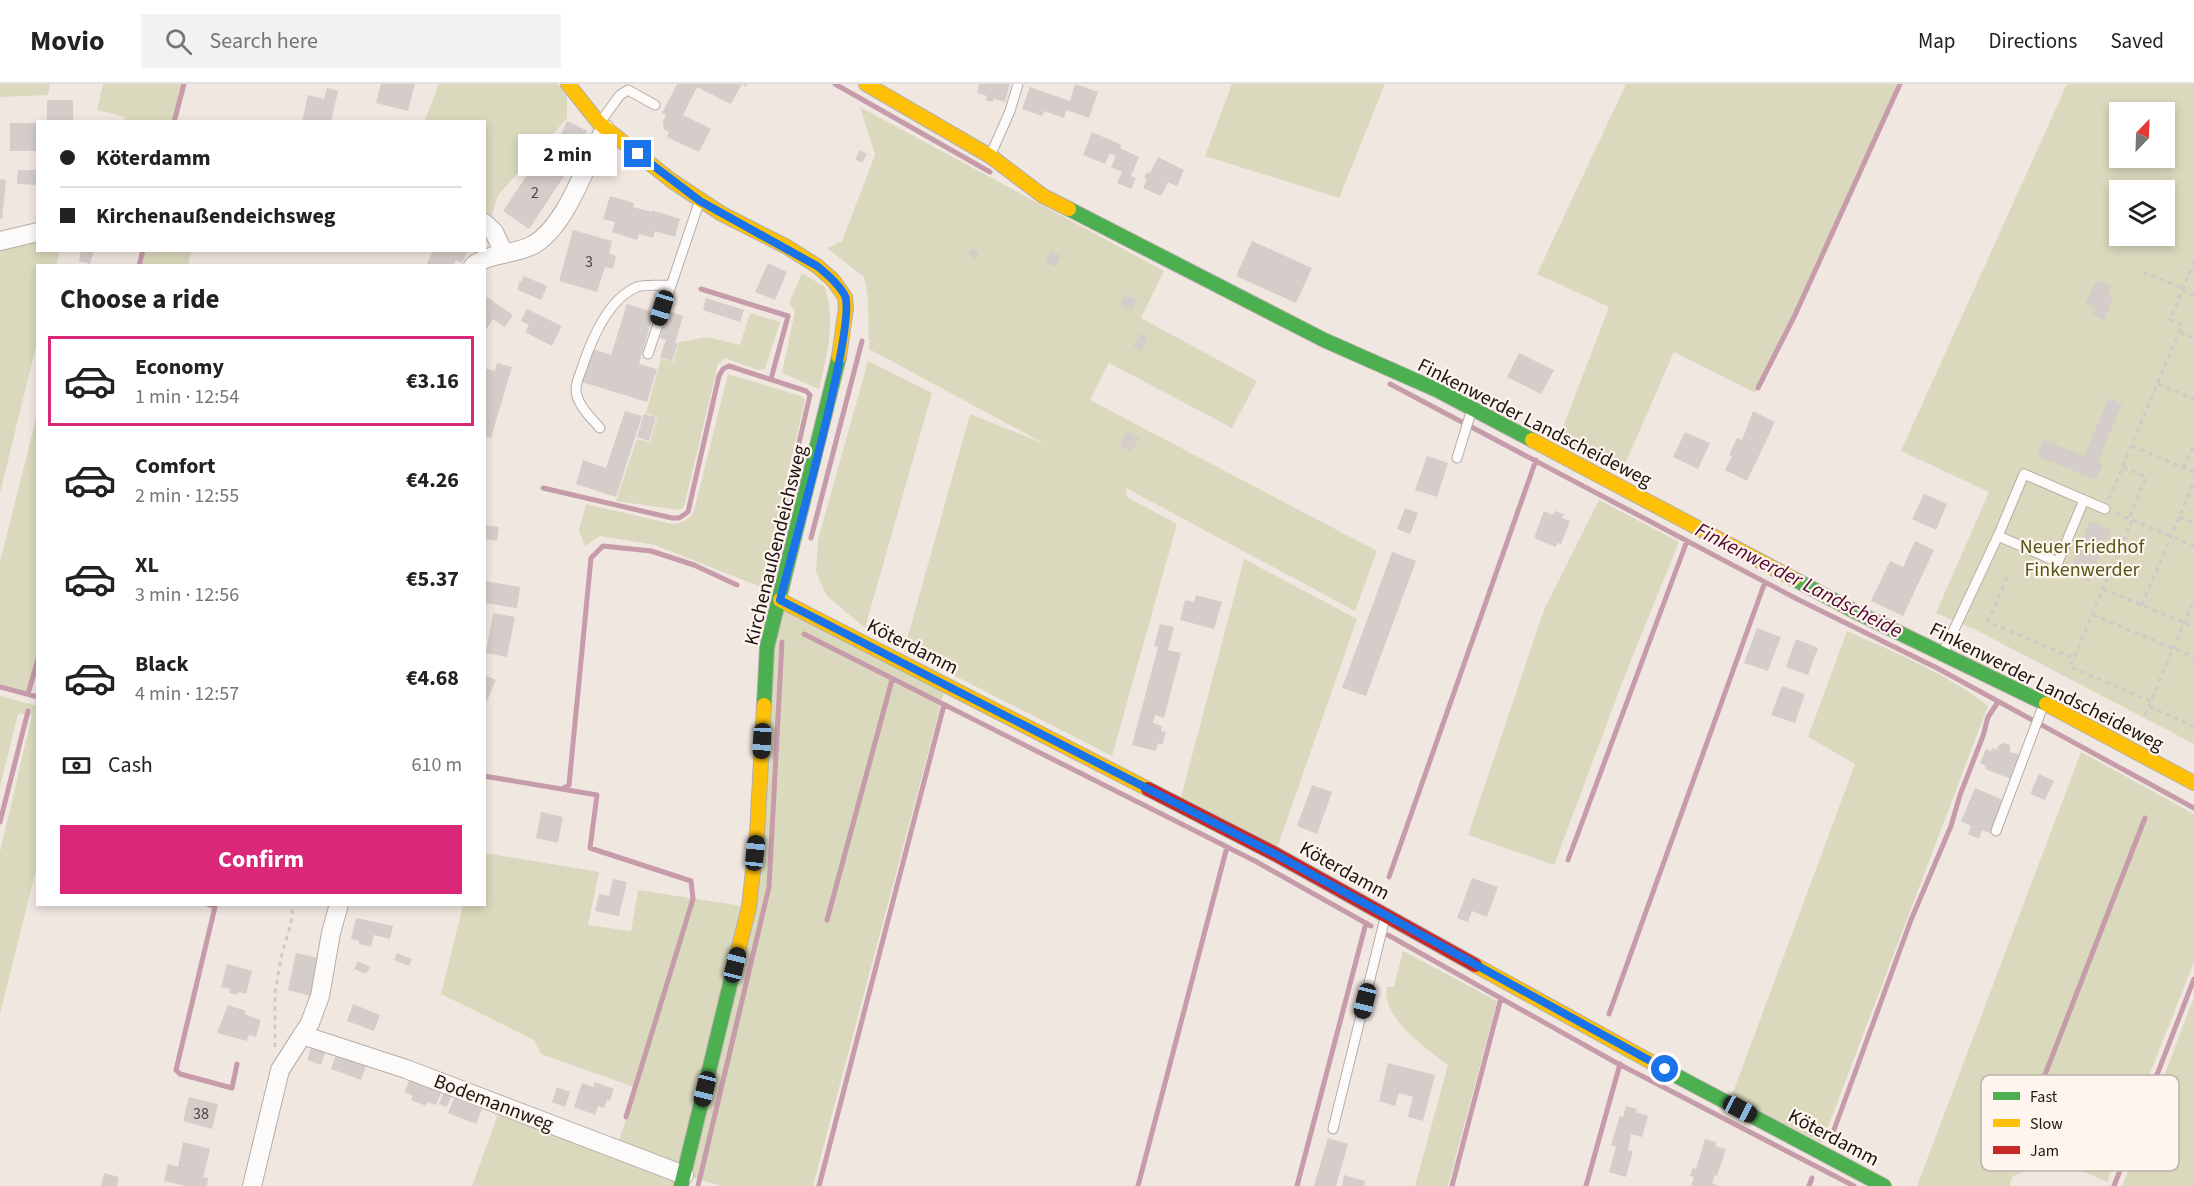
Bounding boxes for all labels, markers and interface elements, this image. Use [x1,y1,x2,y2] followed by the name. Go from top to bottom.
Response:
[141,14,561,68] search box
[30,21,105,61] text: Movio
[162,25,195,58] icon: search
[210,25,318,57] text: Search here
[1918,26,1956,56] text: Map
[1989,26,2077,56] text: Directions
[2110,26,2164,56] text: Saved
[2109,102,2175,168] north arrow
[2109,102,2175,246] map controls
[518,133,617,175] callout: 2 min
[624,140,651,167] route end
[543,141,592,169] text: 2 min
[96,142,211,174] text: Köterdamm
[2109,180,2175,246] button: layers
[531,182,539,204] house number: 2
[96,200,335,232] text: Kirchenaußendeichsweg
[585,251,593,273] house number: 3
[60,280,220,319] text: Choose a ride
[648,288,676,328] car
[135,351,224,383] text: Economy
[1413,352,1656,494] street label: Finkenwerder Landscheideweg
[63,354,117,408] icon: car
[406,365,459,397] text: €3.16
[135,383,239,411] text: 1 min · 12:54
[737,442,814,649] street label: Kirchenaußendeichsweg
[135,450,216,482] text: Comfort
[63,453,117,507] icon: car
[406,464,459,496] text: €4.26
[135,482,239,510] text: 2 min · 12:55
[1690,515,1908,645] water label: Finkenwerder Landscheide
[2020,533,2145,584] park label: Neuer Friedhof Finkenwerder
[135,549,159,581] text: XL
[63,552,117,606] icon: car
[406,563,459,595] text: €5.37
[135,581,239,609] text: 3 min · 12:56
[862,612,963,682] street label: Köterdamm
[1925,616,2168,758] street label: Finkenwerder Landscheideweg
[135,648,189,680] text: Black
[63,651,117,705] icon: car
[406,662,459,694] text: €4.68
[135,680,239,708] text: 4 min · 12:57
[752,723,772,759] car
[60,749,93,782] icon: cash
[108,749,153,781] text: Cash
[412,751,462,779] text: 610 m
[60,825,462,894] button: Confirm
[744,834,766,872] car
[1294,835,1395,907] street label: Köterdamm
[722,945,748,985] car
[1352,981,1378,1021] car
[1651,1055,1678,1082] route start
[430,1067,558,1139] street label: Bodemannweg
[692,1069,718,1109] car
[1981,1075,2179,1171] legend
[2030,1086,2058,1108] text: Fast
[1720,1093,1760,1125] car
[1783,1102,1884,1174] street label: Köterdamm
[193,1103,209,1125] house number: 38
[2030,1113,2063,1135] text: Slow
[2030,1140,2059,1162] text: Jam

